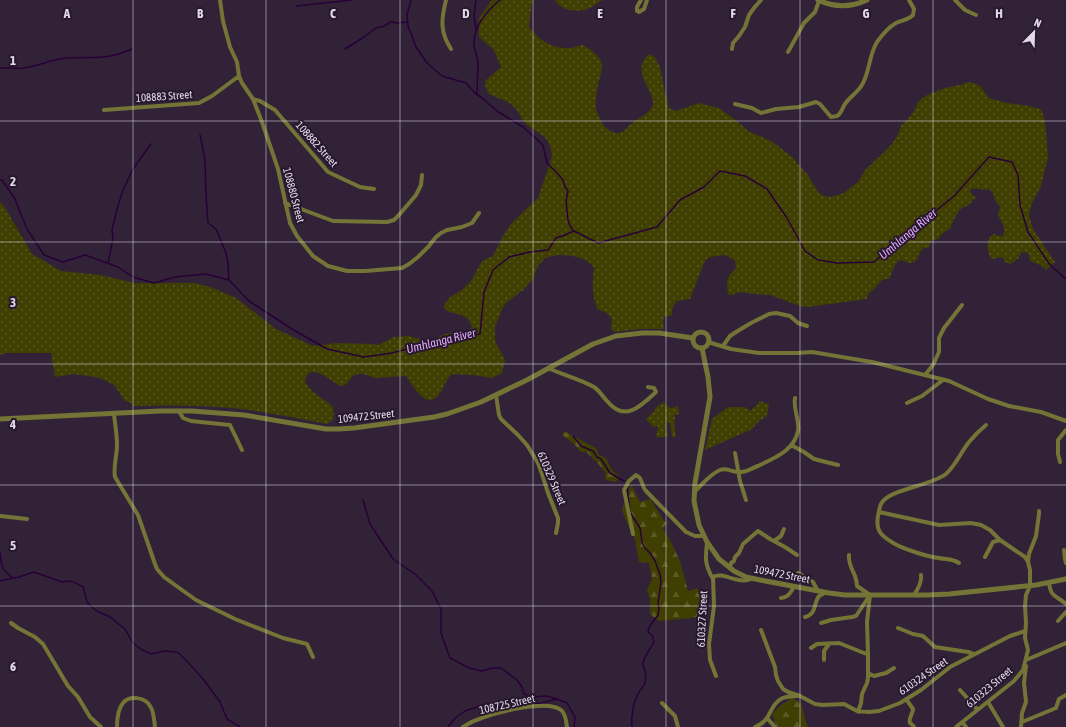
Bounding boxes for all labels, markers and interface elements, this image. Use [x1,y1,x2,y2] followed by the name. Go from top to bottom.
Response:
[63,6,71,21] text: A
[197,6,204,21] text: B
[330,6,336,21] text: C
[462,6,470,21] text: D
[597,6,603,21] text: E
[730,6,736,21] text: F
[863,6,870,21] text: G
[995,6,1003,21] text: H
[1014,12,1054,52] north arrow
[1033,16,1043,30] text: N
[10,53,16,68] text: 1
[135,88,193,104] street label: 108883 Street
[294,119,340,169] street label: 108882 Street
[281,166,307,224] street label: 108880 Street
[10,174,16,189] text: 2
[876,205,940,262] water label: Umhlanga River
[10,295,16,310] text: 3
[405,325,478,356] water label: Umhlanga River
[337,407,395,425] street label: 109472 Street
[9,417,16,432] text: 4
[535,450,569,506] street label: 610329 Street
[10,538,16,553] text: 5
[753,563,811,585] street label: 109472 Street
[695,590,709,648] street label: 610327 Street
[896,655,950,697] street label: 610324 Street
[10,659,16,674] text: 6
[963,664,1015,710] street label: 610323 Street
[478,692,536,716] street label: 108725 Street

